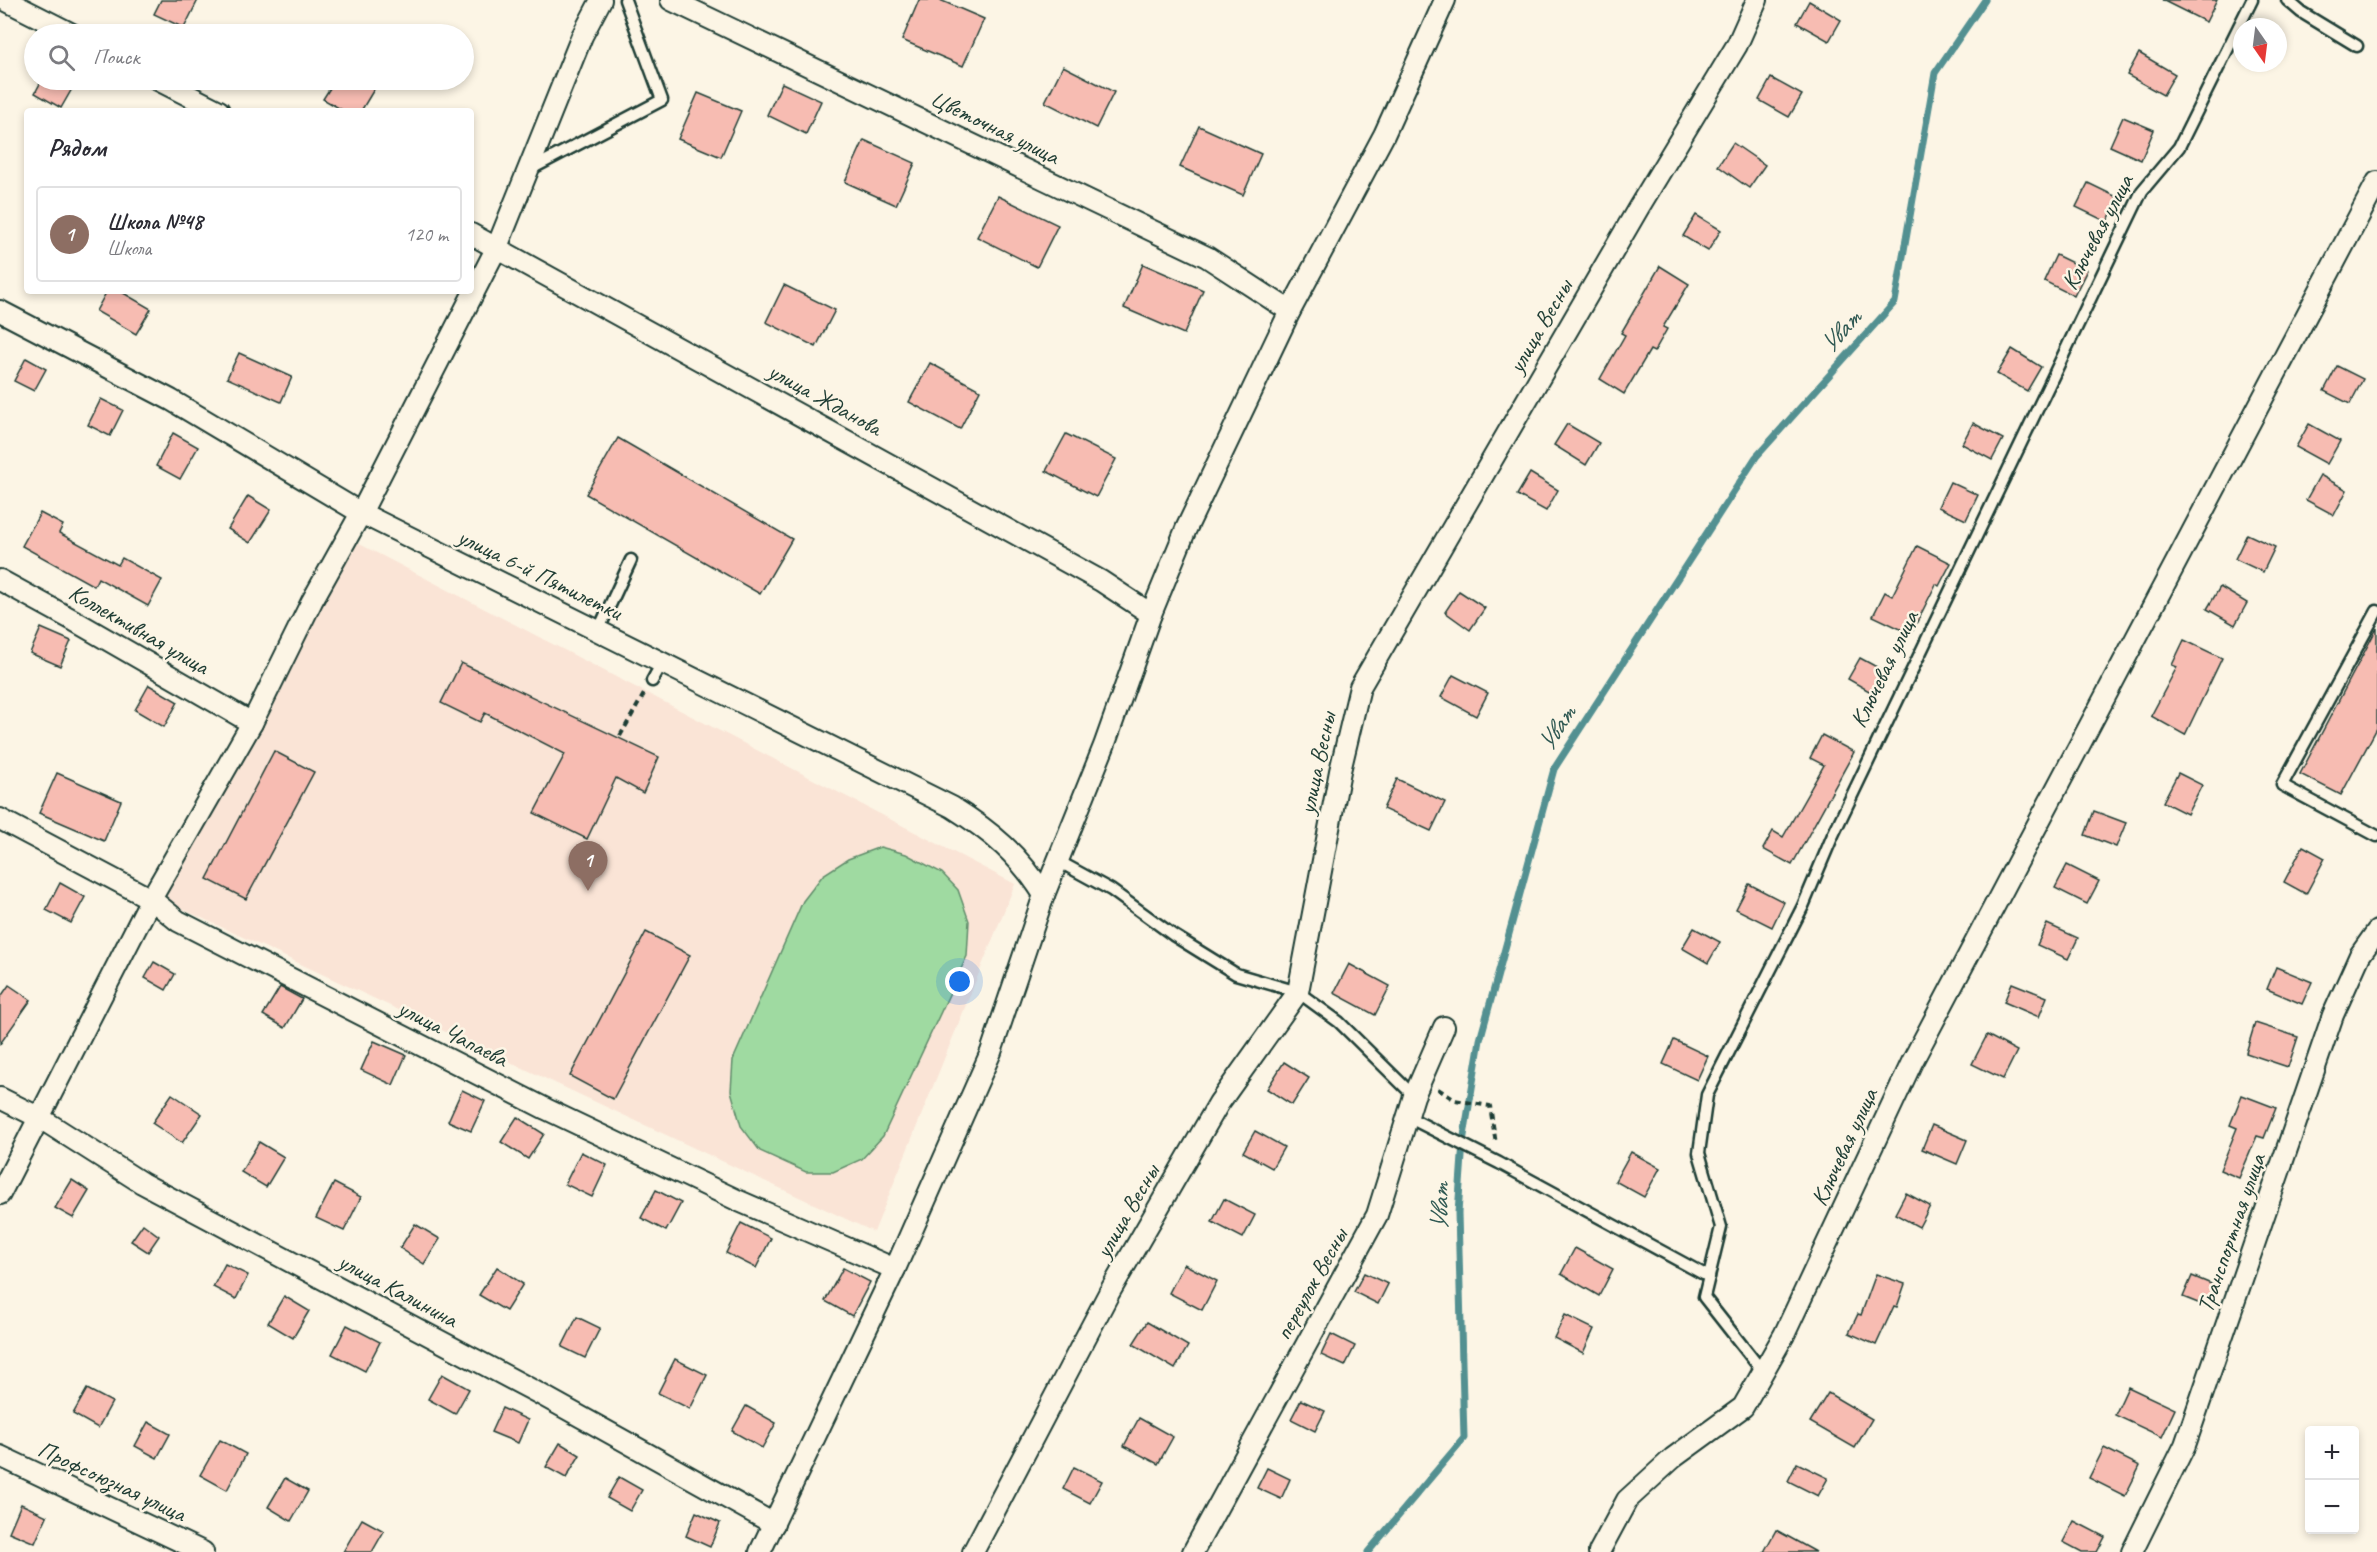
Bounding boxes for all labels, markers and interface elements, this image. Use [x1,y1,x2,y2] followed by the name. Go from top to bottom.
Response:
[2233,18,2287,72] north arrow
[24,24,474,90] search box
[45,41,78,74] icon: search
[93,43,139,71] text: Поиск
[926,83,1066,172] street label: Цветочная улица
[48,131,106,164] text: Рядом
[2054,168,2141,295] street label: Ключевая улица
[107,208,203,236] text: Школа №48
[65,222,74,247] text: 1
[405,222,448,247] text: 120 m
[107,236,151,261] text: Школа
[1500,272,1580,380] street label: улица Весны
[1812,300,1871,360] water label: Уват
[761,355,889,444] street label: улица Жданова
[451,520,629,628] street label: улица 6-й Пятилетки
[64,577,216,682] street label: Коллективная улица
[1843,604,1926,732] street label: Ключевая улица
[1530,697,1585,757] water label: Уват
[1291,707,1343,819] street label: улица Весны
[568,842,608,891] pin: 1
[945,967,974,996] your location
[391,992,514,1074] street label: улица Чапаева
[1804,1082,1885,1211] street label: Ключевая улица
[2190,1148,2273,1316] street label: Транспортная улица
[1087,1157,1167,1265] street label: улица Весны
[1422,1179,1457,1232] water label: Уват
[1268,1221,1355,1345] street label: переулок Весны
[331,1245,464,1335] street label: улица Калинина
[2305,1426,2359,1534] map controls
[2305,1426,2359,1480] button: +
[33,1434,192,1530] street label: Профсоюзная улица
[2305,1480,2359,1534] button: −

